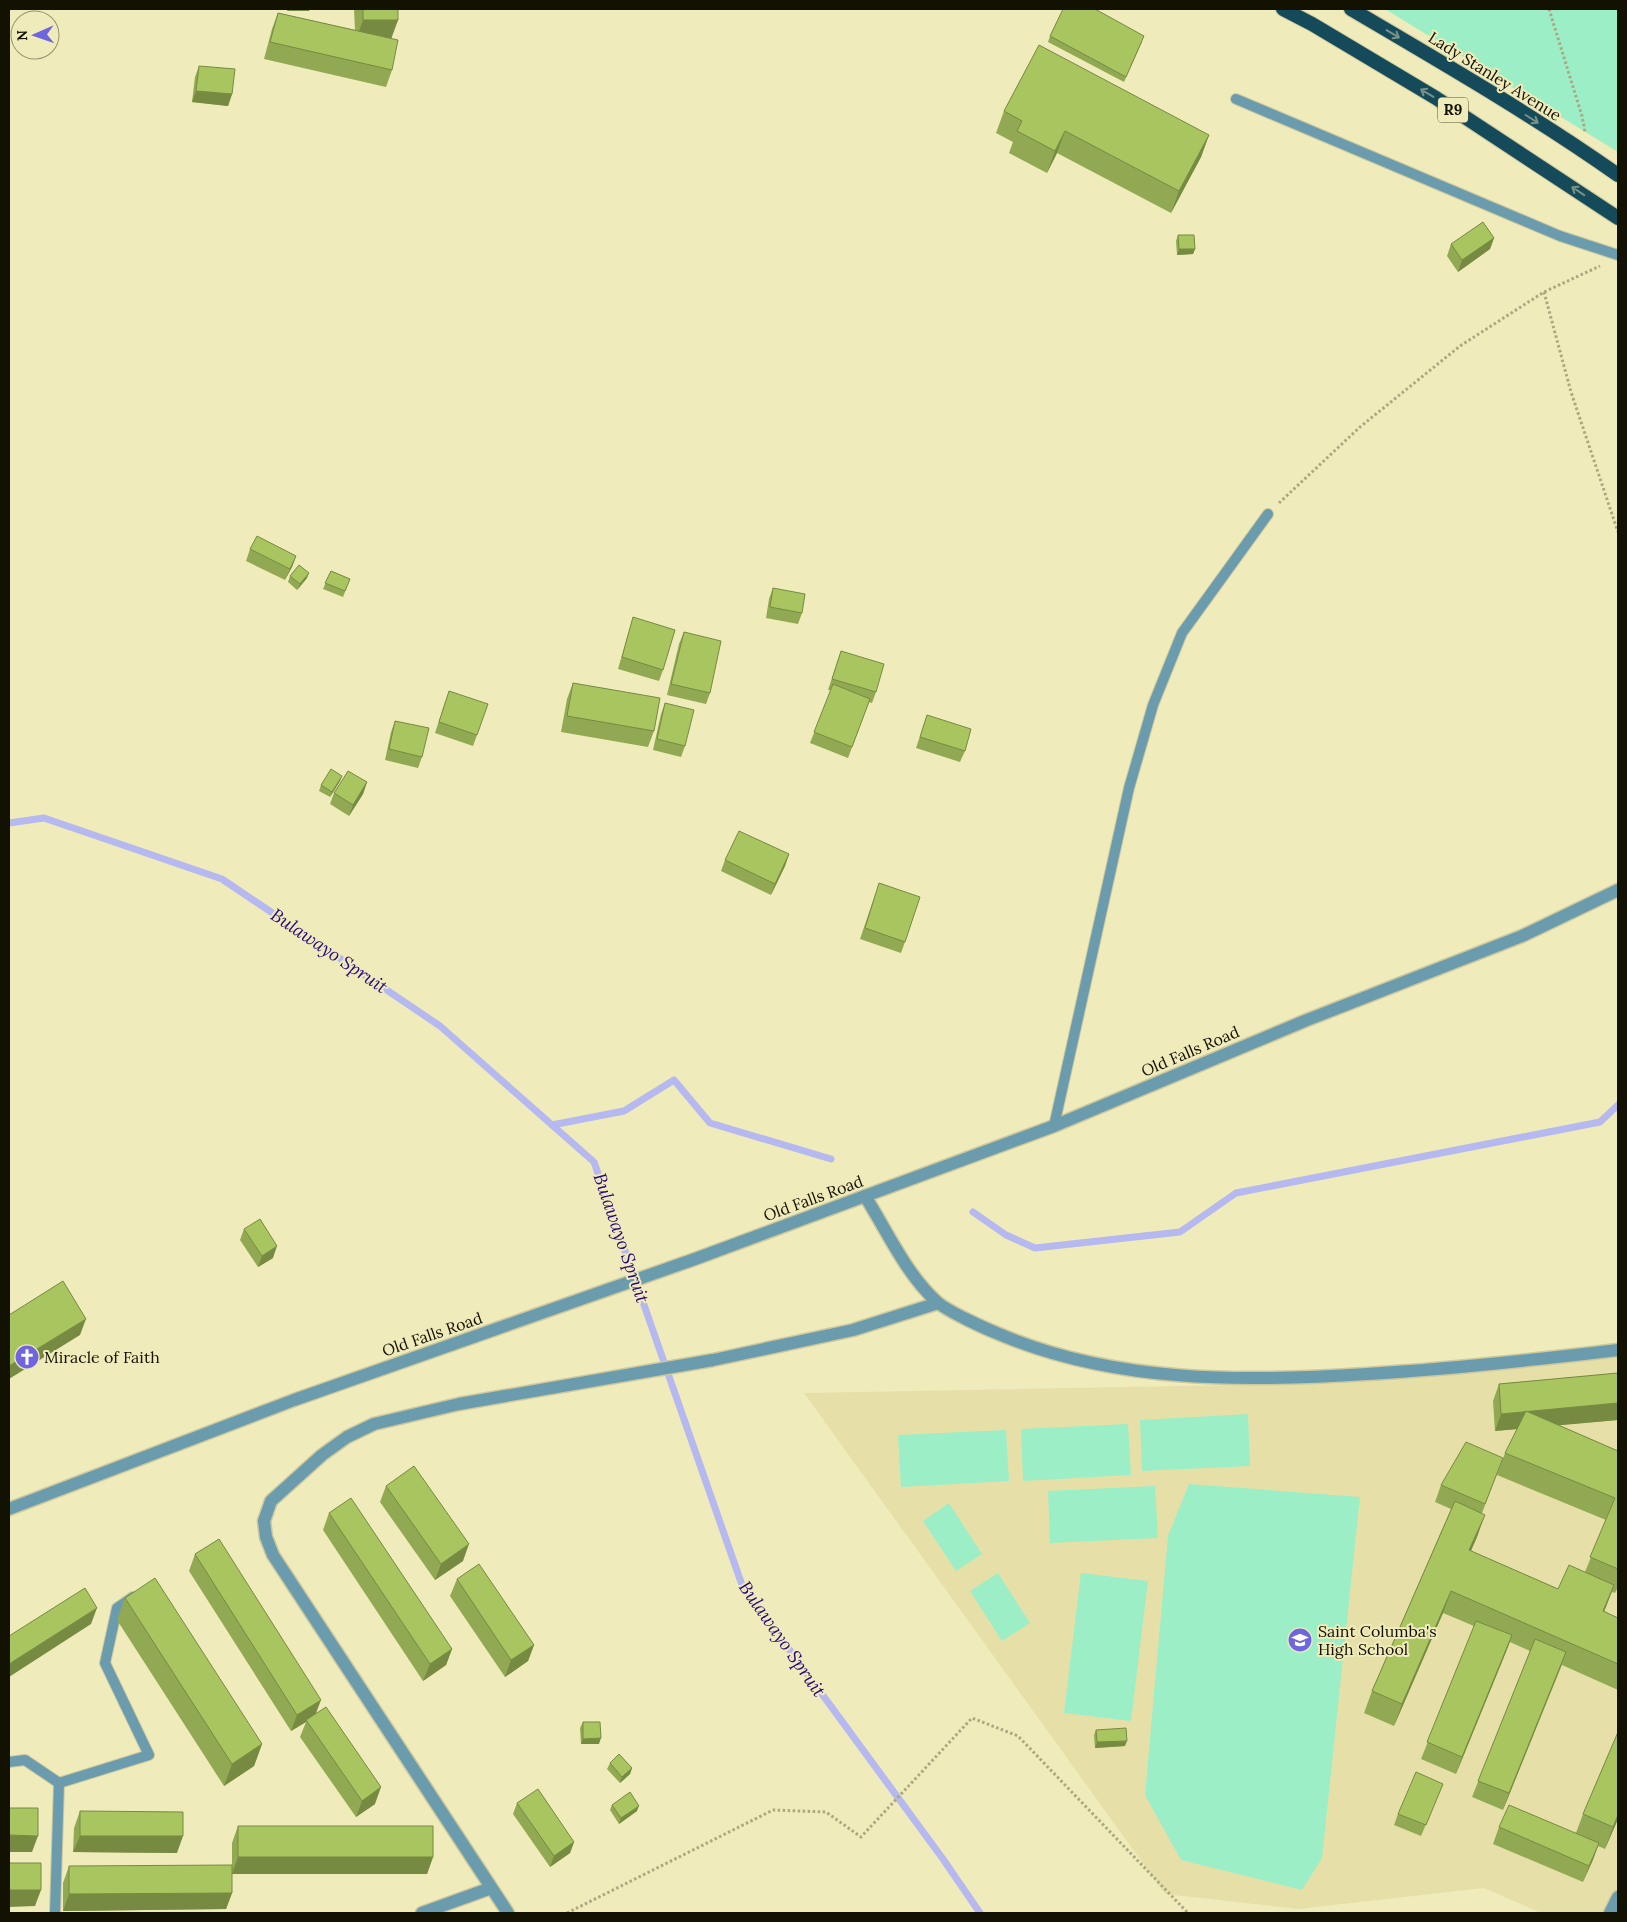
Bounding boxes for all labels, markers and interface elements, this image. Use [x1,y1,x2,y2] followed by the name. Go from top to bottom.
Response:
[10,10,60,60] north arrow
[1425,27,1565,125] street label: Lady Stanley Avenue
[1386,29,1400,39] one-way arrow
[13,30,31,41] text: N
[1420,87,1434,97] one-way arrow
[1438,98,1468,122] road number: R9
[1524,114,1538,124] one-way arrow
[1571,186,1585,196] one-way arrow
[267,903,392,998] water label: Bulawayo Spruit
[1138,1021,1242,1081] street label: Old Falls Road
[588,1170,655,1306] water label: Bulawayo Spruit
[760,1171,866,1225] street label: Old Falls Road
[379,1307,485,1360] street label: Old Falls Road
[14,1344,40,1370] church icon: Miracle of Faith
[44,1347,160,1367] place label: Miracle of Faith
[734,1576,831,1701] water label: Bulawayo Spruit
[1318,1621,1437,1659] place label: Saint Columba's High School
[1287,1627,1313,1653] school or university icon: Saint Columba's High School

